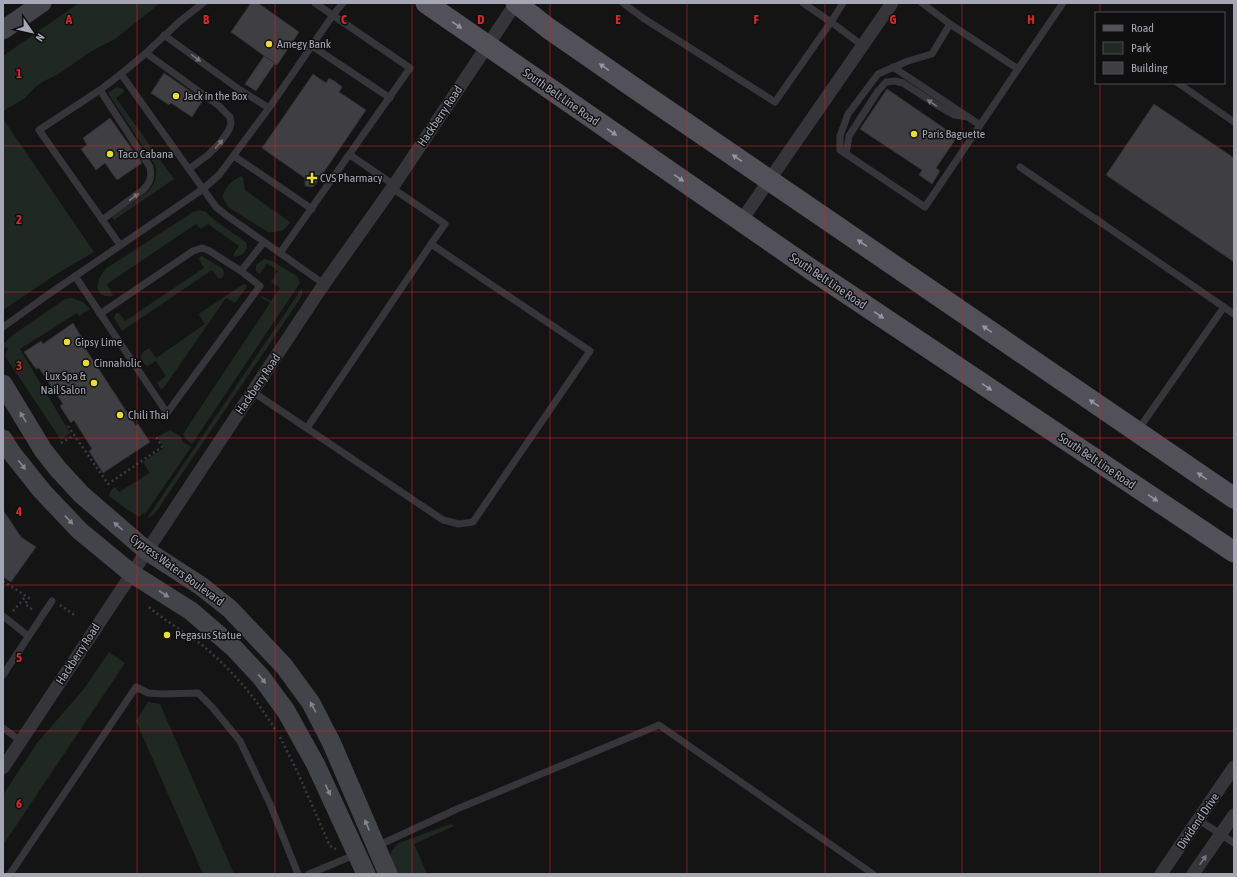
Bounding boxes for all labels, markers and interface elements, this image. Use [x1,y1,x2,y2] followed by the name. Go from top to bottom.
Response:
[12,12,52,52] north arrow
[65,12,73,27] text: A
[203,12,210,27] text: B
[341,12,347,27] text: C
[477,12,485,27] text: D
[615,12,621,27] text: E
[753,12,759,27] text: F
[890,12,897,27] text: G
[1027,12,1035,27] text: H
[1095,12,1225,84] legend
[451,21,462,29] one-way arrow
[1131,21,1154,35] text: Road
[33,32,47,44] text: N
[277,37,332,51] place label: Amegy Bank
[264,39,274,49] marker: Amegy Bank
[1131,41,1152,55] text: Park
[191,54,201,62] one-way arrow
[1131,61,1169,75] text: Building
[599,63,609,71] one-way arrow
[520,65,602,129] street label: South Belt Line Road
[16,66,22,81] text: 1
[415,83,465,149] street label: Hackberry Road
[184,89,248,103] place label: Jack in the Box
[171,91,181,101] marker: Jack in the Box
[927,99,938,107] one-way arrow
[922,127,985,141] place label: Paris Baguette
[607,128,617,136] one-way arrow
[909,129,919,139] marker: Paris Baguette
[214,139,223,149] one-way arrow
[118,147,173,161] place label: Taco Cabana
[105,149,115,159] marker: Taco Cabana
[732,154,742,162] one-way arrow
[320,171,382,185] place label: CVS Pharmacy
[307,173,317,183] marker: CVS Pharmacy
[674,174,685,182] one-way arrow
[128,192,139,201] one-way arrow
[16,212,22,227] text: 2
[857,239,867,247] one-way arrow
[787,250,869,312] street label: South Belt Line Road
[874,311,884,319] one-way arrow
[982,325,993,333] one-way arrow
[75,335,122,349] place label: Gipsy Lime
[62,337,72,347] marker: Gipsy Lime
[233,351,283,417] street label: Hackberry Road
[94,356,142,370] place label: Cinnaholic
[16,358,22,373] text: 3
[81,358,91,368] marker: Cinnaholic
[41,369,87,397] place label: Lux Spa & Nail Salon
[89,378,99,388] marker: Lux Spa & Nail Salon
[982,383,992,391] one-way arrow
[1089,399,1100,407] one-way arrow
[128,408,169,422] place label: Chili Thai
[115,410,125,420] marker: Chili Thai
[20,411,27,423] one-way arrow
[1056,430,1138,492] street label: South Belt Line Road
[18,460,26,471] one-way arrow
[1196,472,1207,480] one-way arrow
[1148,494,1159,502] one-way arrow
[15,504,22,519] text: 4
[64,515,73,524] one-way arrow
[112,521,123,530] one-way arrow
[127,531,227,609] street label: Cypress Waters Boulevard
[159,590,169,598] one-way arrow
[53,621,103,687] street label: Hackberry Road
[175,628,241,642] place label: Pegasus Statue
[162,630,172,640] marker: Pegasus Statue
[16,650,22,665] text: 5
[258,673,266,684] one-way arrow
[310,702,316,713] one-way arrow
[325,785,331,796] one-way arrow
[1174,790,1222,852] street label: Dividend Drive
[16,796,22,811] text: 6
[364,820,370,831] one-way arrow
[1199,855,1207,865] one-way arrow

